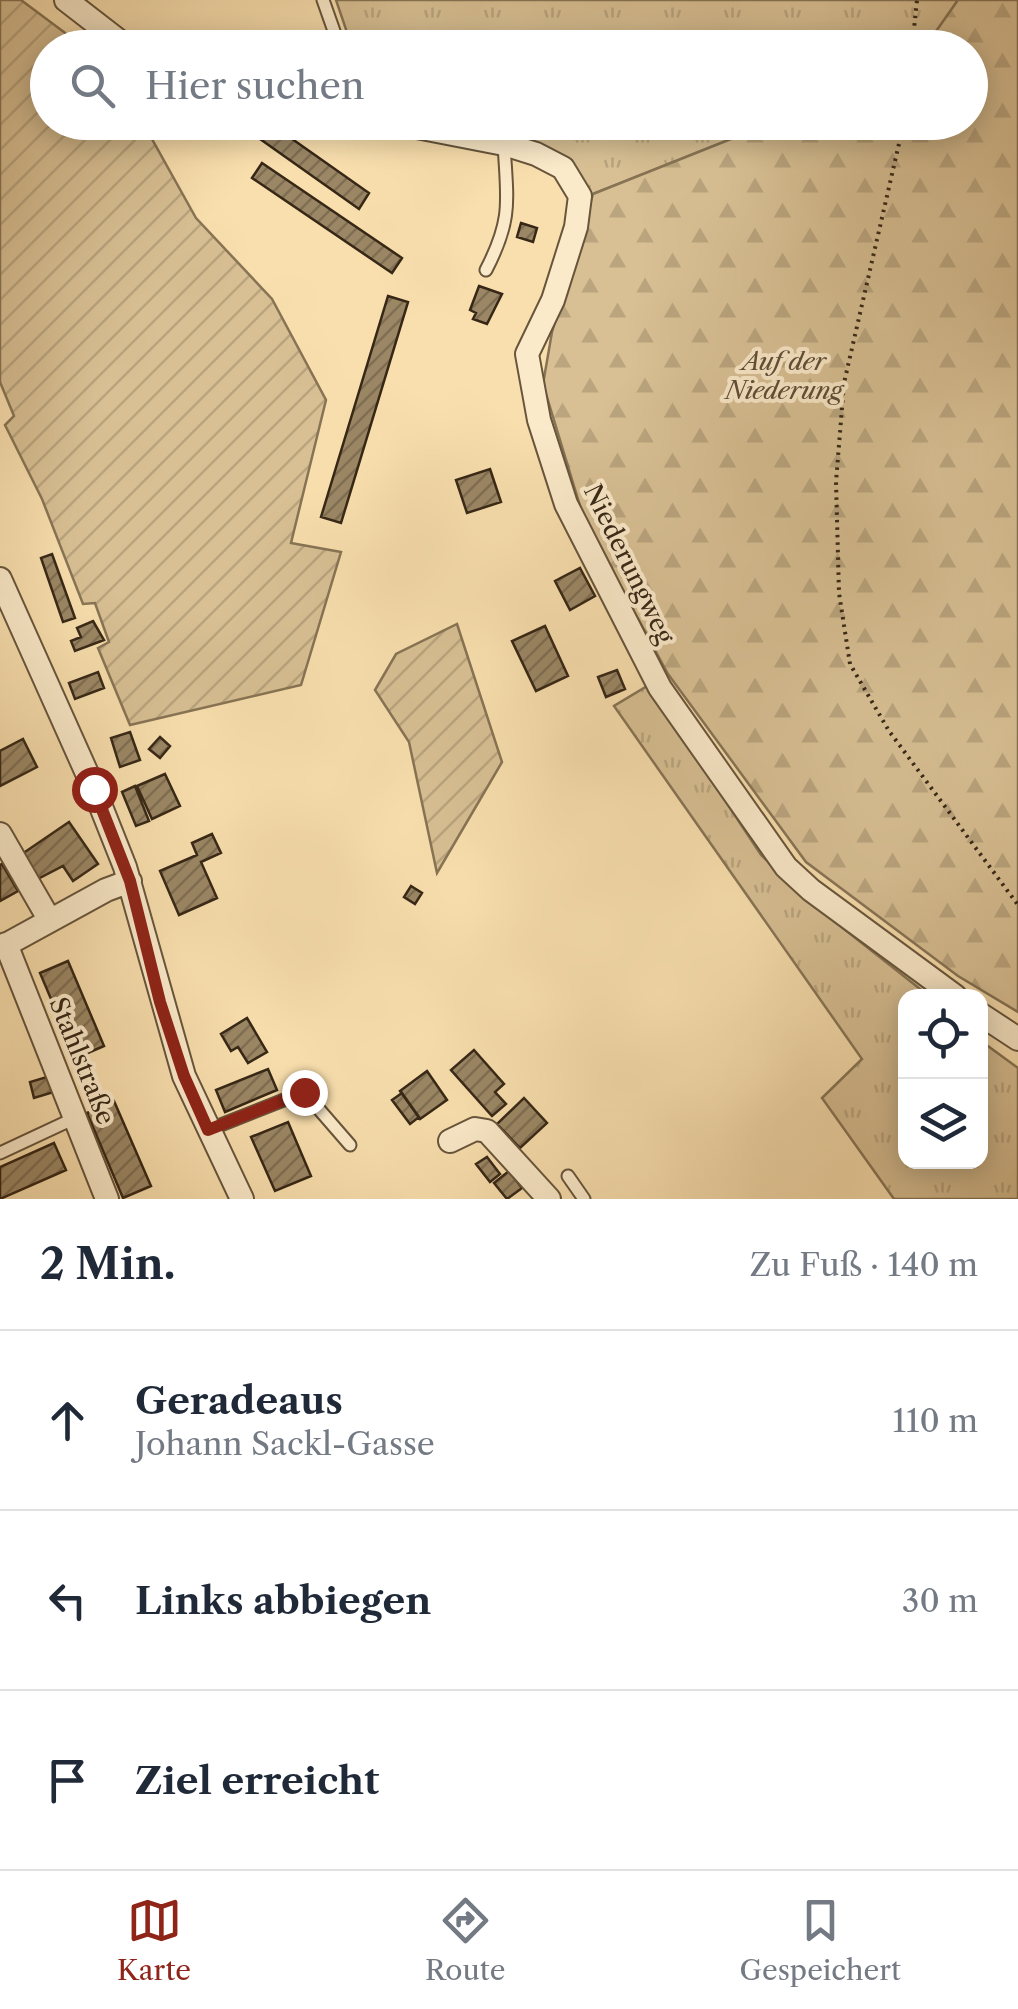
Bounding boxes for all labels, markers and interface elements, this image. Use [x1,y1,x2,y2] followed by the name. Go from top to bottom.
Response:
[30,30,988,140] search box
[65,58,120,113] icon: search
[145,62,365,109] text: Hier suchen
[723,346,845,406] park label: Auf der Niederung
[577,479,681,649] street label: Niederungweg
[72,767,118,813] route start
[898,989,988,1169] map controls
[898,989,988,1079] button: locate
[42,993,122,1129] street label: Stahlstraße
[282,1070,328,1116] route end
[898,1079,988,1169] button: layers
[40,1238,175,1290] text: 2 Min.
[750,1245,978,1284] text: Zu Fuß · 140 m
[135,1377,343,1424] text: Geradeaus
[40,1393,95,1448] icon: ahead
[892,1401,978,1440] text: 110 m
[135,1424,435,1463] text: Johann Sackl-Gasse
[40,1573,95,1628] icon: left
[135,1577,431,1624] text: Links abbiegen
[902,1581,978,1620] text: 30 m
[40,1753,95,1808] icon: arrive
[135,1757,379,1804] text: Ziel erreicht
[117,1893,191,1987] tab: Karte
[425,1893,505,1987] tab: Route
[739,1893,901,1987] tab: Gespeichert

